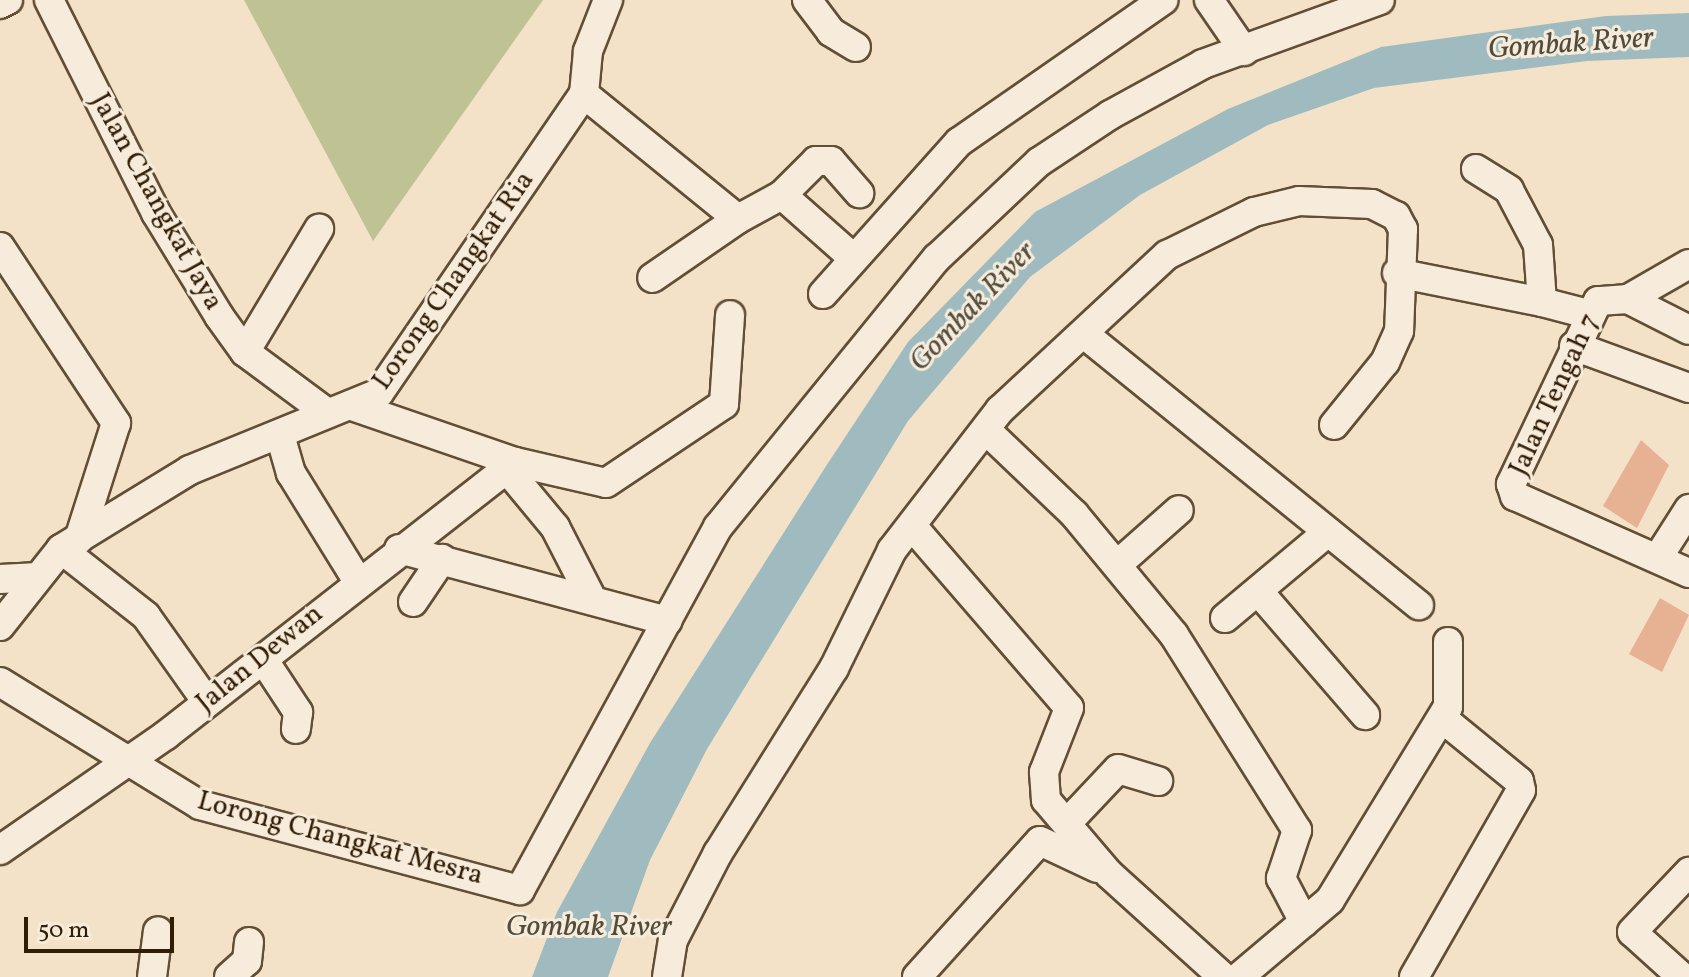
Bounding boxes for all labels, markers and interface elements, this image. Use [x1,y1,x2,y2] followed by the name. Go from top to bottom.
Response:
[1487,20,1655,68] water label: Gombak River
[82,87,230,317] street label: Jalan Changkat Jaya
[366,165,542,397] street label: Lorong Changkat Ria
[902,235,1044,379] water label: Gombak River
[1503,308,1607,482] street label: Jalan Tengah 7
[190,598,330,720] street label: Jalan Dewan
[193,785,487,893] street label: Lorong Changkat Mesra
[28,901,178,951] scale bar
[506,909,672,945] water label: Gombak River
[38,914,90,948] text: 50 m

